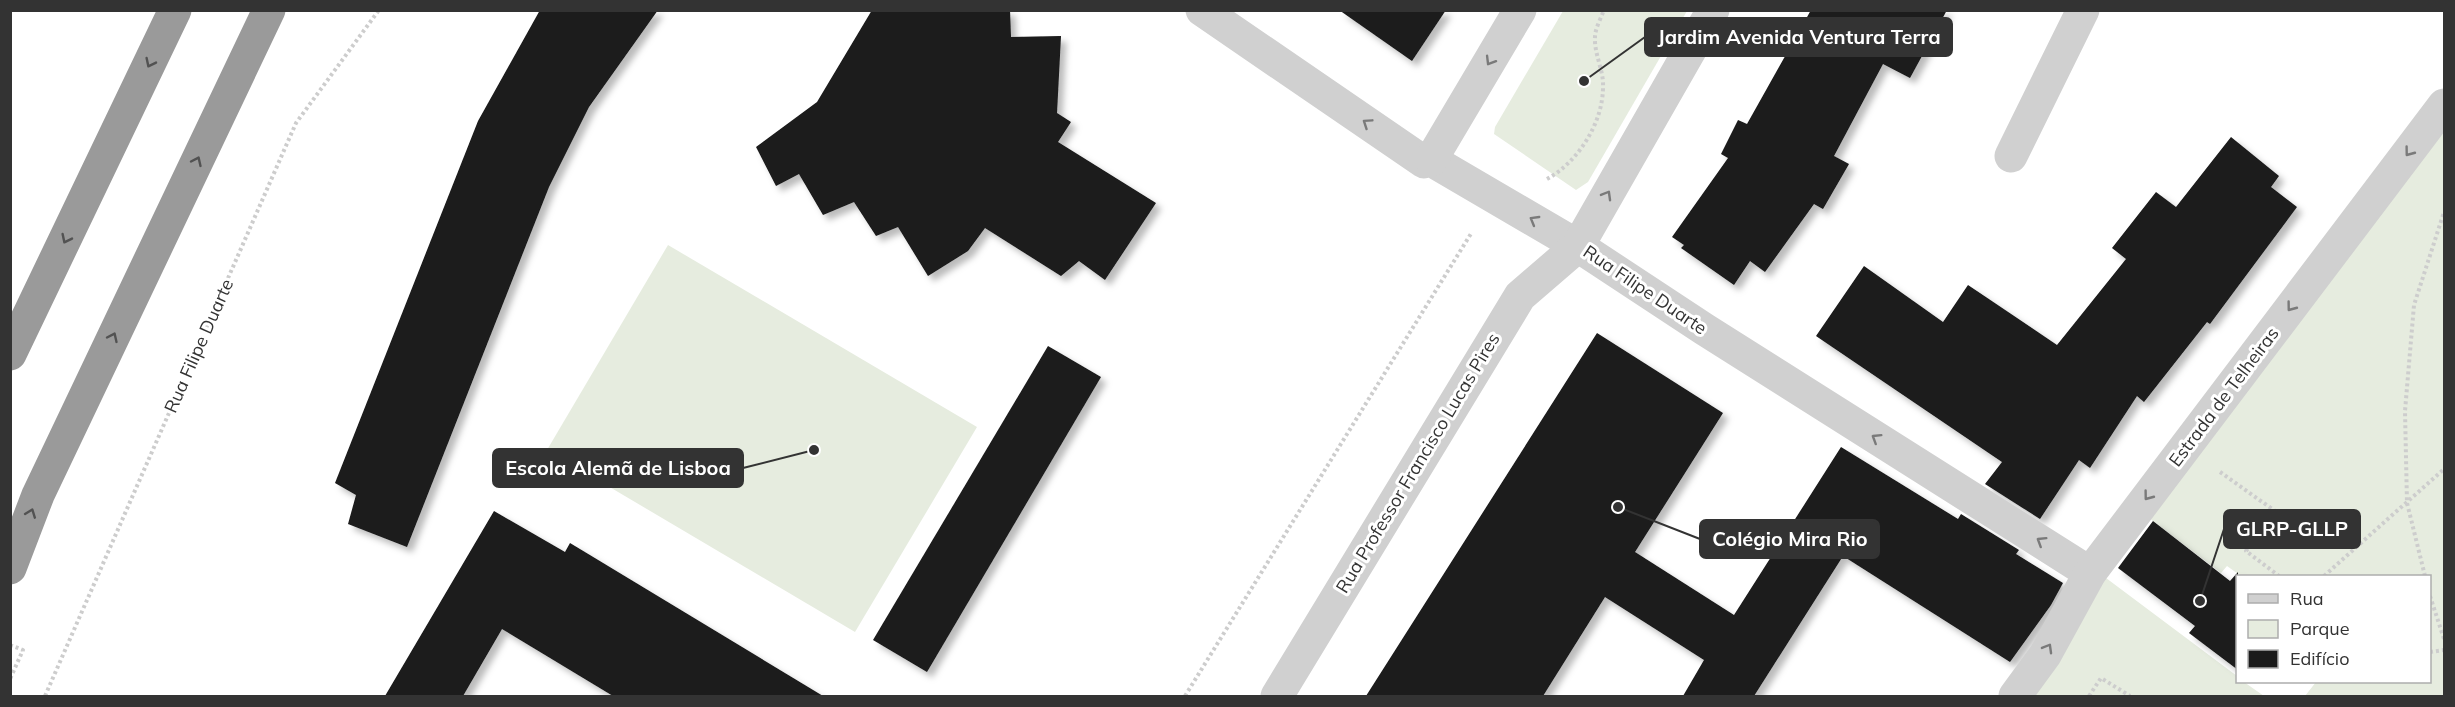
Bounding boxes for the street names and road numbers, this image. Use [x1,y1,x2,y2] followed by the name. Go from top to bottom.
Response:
[1579,240,1712,339] street label: Rua Filipe Duarte
[159,275,238,416] street label: Rua Filipe Duarte
[2164,322,2284,471] street label: Estrada de Telheiras
[1331,328,1505,597] street label: Rua Professor Francisco Lucas Pires

